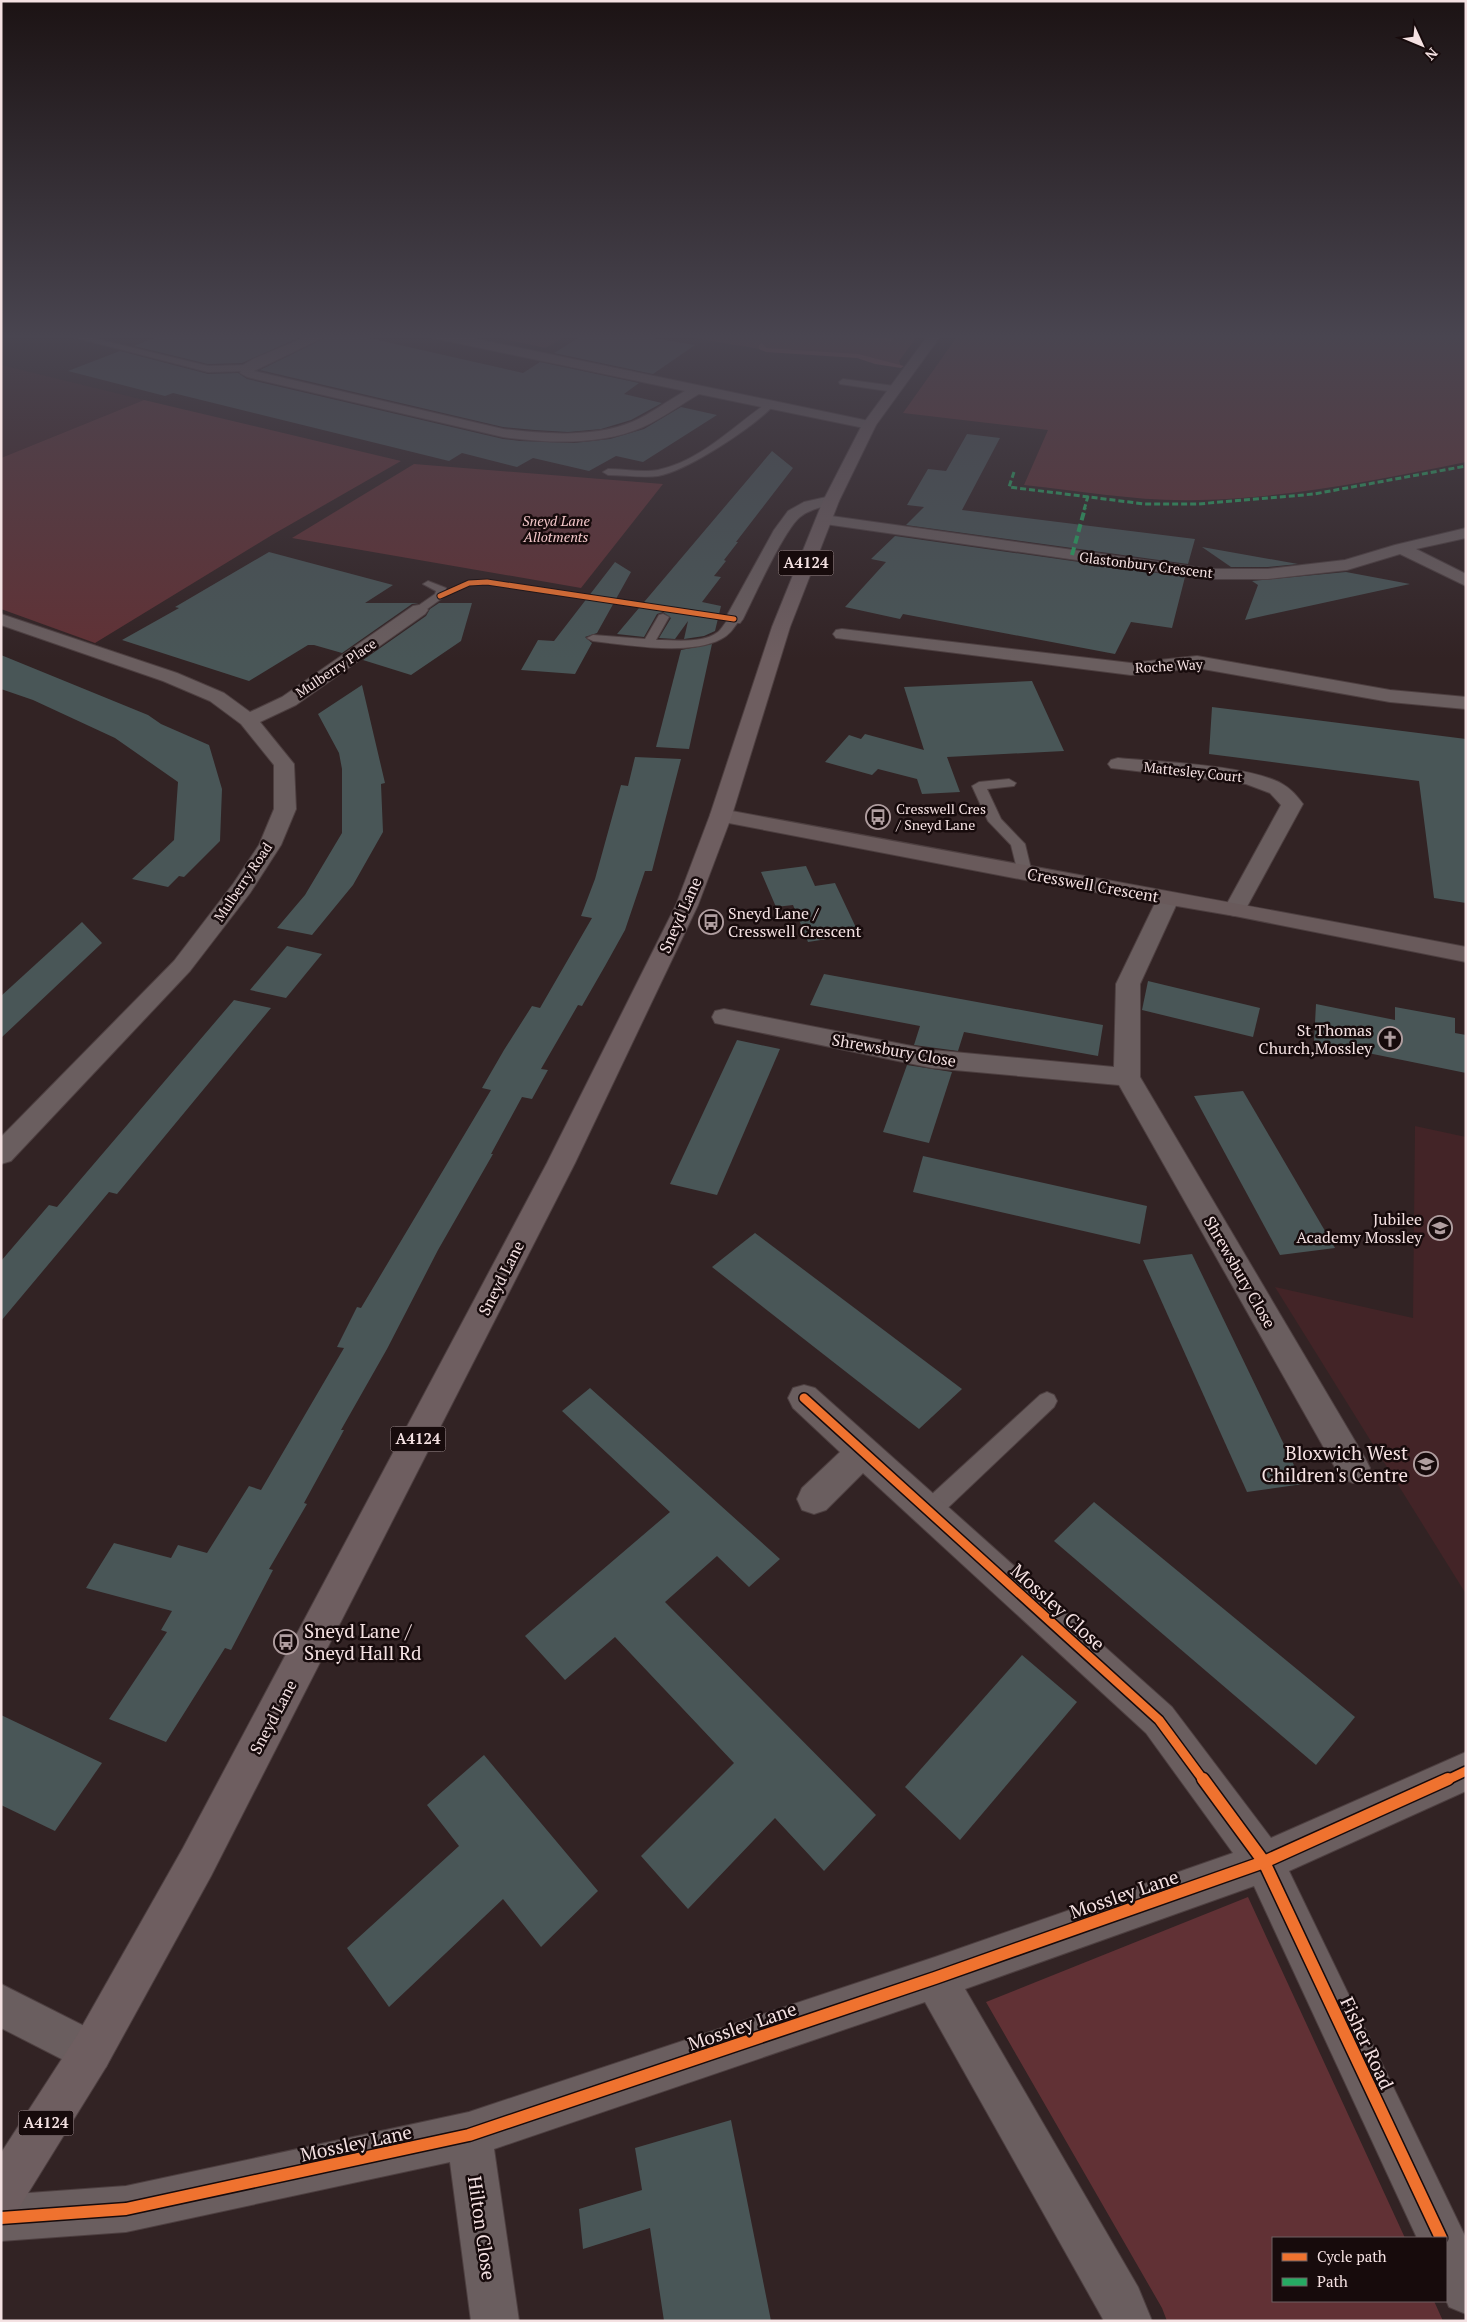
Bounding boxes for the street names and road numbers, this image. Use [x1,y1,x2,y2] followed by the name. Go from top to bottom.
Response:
[1078,547,1215,582] street label: Glastonbury Crescent
[778,550,834,576] road number: A4124
[292,634,380,702] street label: Mulberry Place
[1135,654,1204,677] street label: Roche Way
[1143,757,1244,786] street label: Mattesley Court
[209,838,276,925] street label: Mulberry Road
[1025,863,1161,907] street label: Cresswell Crescent
[653,873,707,957] street label: Sneyd Lane
[830,1028,958,1072] street label: Shrewsbury Close
[1199,1212,1281,1332] street label: Shrewsbury Close
[473,1237,529,1319] street label: Sneyd Lane
[390,1426,446,1452] road number: A4124
[1006,1558,1111,1656] street label: Mossley Close
[244,1676,302,1758] street label: Sneyd Lane
[1066,1863,1182,1924] street label: Mossley Lane
[1335,1993,1400,2093] street label: Fisher Road
[684,1995,800,2056] street label: Mossley Lane
[18,2110,74,2136] road number: A4124
[298,2118,414,2167] street label: Mossley Lane
[463,2174,502,2282] street label: Hilton Close

